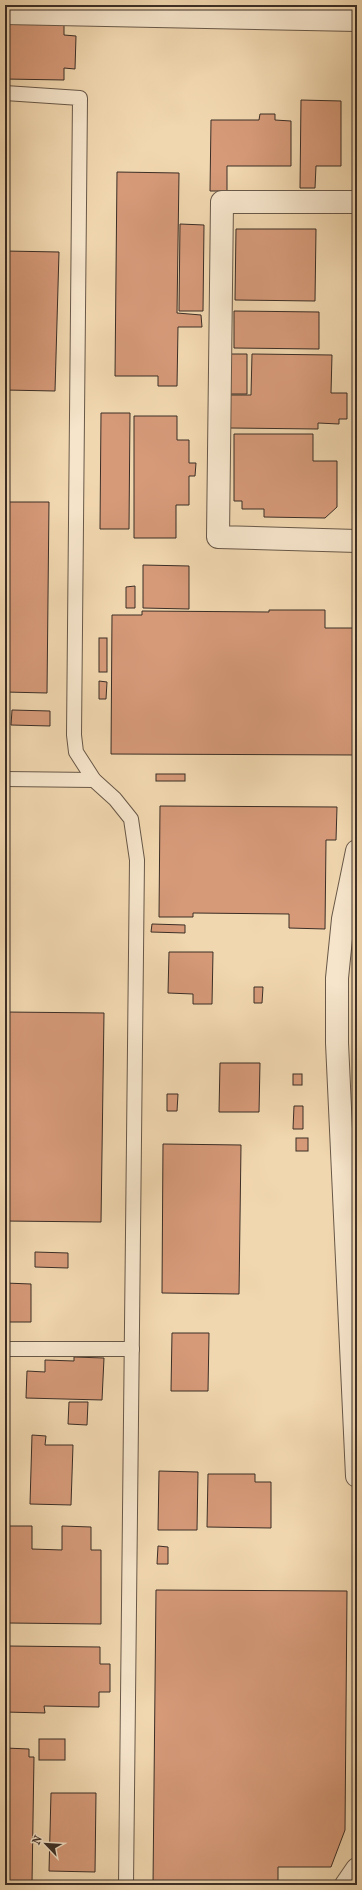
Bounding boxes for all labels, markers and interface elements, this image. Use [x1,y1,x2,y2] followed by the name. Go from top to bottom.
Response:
[26,1824,66,1864] north arrow
[30,1833,45,1847] text: N

